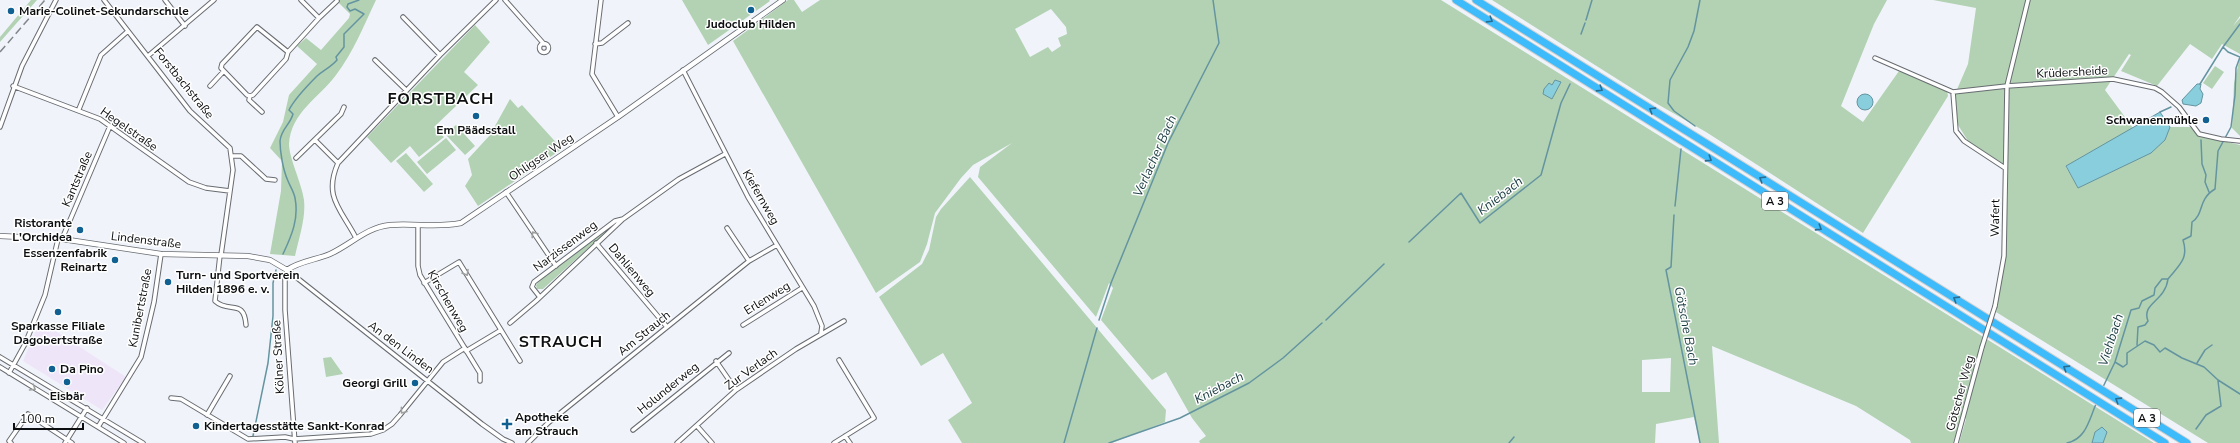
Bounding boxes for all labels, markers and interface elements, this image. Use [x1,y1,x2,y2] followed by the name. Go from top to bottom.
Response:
[19,3,189,19] place label: Marie-Colinet-Sekundarschule
[746,5,756,15] marker: Judoclub Hilden
[6,6,16,16] marker: Marie-Colinet-Sekundarschule
[1486,15,1493,22] one-way arrow
[705,16,796,32] place label: Judoclub Hilden
[150,44,218,122] street label: Forstbachstraße
[2036,62,2108,82] street label: Krüdersheide
[1596,85,1603,92] one-way arrow
[388,88,494,110] district label: FORSTBACH
[97,103,161,155] street label: Hegelstraße
[1649,107,1656,114] one-way arrow
[471,111,481,121] marker: Em Päädsstall
[1129,112,1181,200] water label: Verlacher Bach
[2106,112,2198,128] place label: Schwanenmühle
[2201,115,2211,125] marker: Schwanenmühle
[436,122,516,138] place label: Em Päädsstall
[505,129,577,185] street label: Ohligser Weg
[58,149,96,209] street label: Kantstraße
[1705,154,1712,162] one-way arrow
[739,166,783,228] street label: Kiefernweg
[1473,172,1527,220] water label: Kniebach
[1759,176,1766,183] one-way arrow
[1762,192,1788,210] road number: A 3
[1987,198,2003,237] street label: Wafert
[12,215,72,245] place label: Ristorante L'Orchidea
[530,217,600,275] street label: Narzissenweg
[1815,224,1822,231] one-way arrow
[75,225,85,235] marker: Ristorante L'Orchidea
[110,228,182,252] street label: Lindenstraße
[531,231,539,238] one-way arrow
[605,240,659,300] street label: Dahlienweg
[23,245,108,275] place label: Essenzenfabrik Reinartz
[110,255,120,265] marker: Essenzenfabrik Reinartz
[124,267,156,349] street label: Kunibertstraße
[176,267,299,297] place label: Turn- und Sportverein Hilden 1896 e. v.
[424,267,472,335] street label: Kirschenweg
[461,269,468,276] one-way arrow
[163,277,173,287] marker: Turn- und Sportverein Hilden 1896 e. v.
[741,278,793,318] street label: Erlenweg
[1670,285,1702,367] water label: Götsche Bach
[1953,296,1960,304] one-way arrow
[53,307,63,317] marker: Sparkasse Filiale Dagobertstraße
[614,307,674,359] street label: Am Strauch
[2094,311,2128,369] water label: Viehbach
[365,317,437,377] street label: An den Linden
[11,318,105,348] place label: Sparkasse Filiale Dagobertstraße
[268,320,288,394] street label: Kölner Straße
[519,331,603,353] district label: STRAUCH
[721,344,781,394] street label: Zur Verlach
[1942,354,1978,432] street label: Götscher Weg
[634,358,702,418] street label: Holunderweg
[60,361,104,377] place label: Da Pino
[47,364,57,374] marker: Da Pino
[2063,365,2070,372] one-way arrow
[1191,368,1247,408] water label: Kniebach
[342,375,407,391] place label: Georgi Grill
[62,377,72,387] marker: Eisbär
[410,378,420,388] marker: Georgi Grill
[29,383,36,390] one-way arrow
[50,388,85,404] place label: Eisbär
[2116,398,2123,405] one-way arrow
[14,405,83,431] scale bar
[401,406,408,413] one-way arrow
[515,409,578,439] place label: Apotheke am Strauch
[2134,409,2160,427] road number: A 3
[20,411,55,427] text: 100 m
[204,418,384,434] place label: Kindertagesstätte Sankt-Konrad
[502,419,512,429] marker: Apotheke am Strauch
[191,421,201,431] marker: Kindertagesstätte Sankt-Konrad

